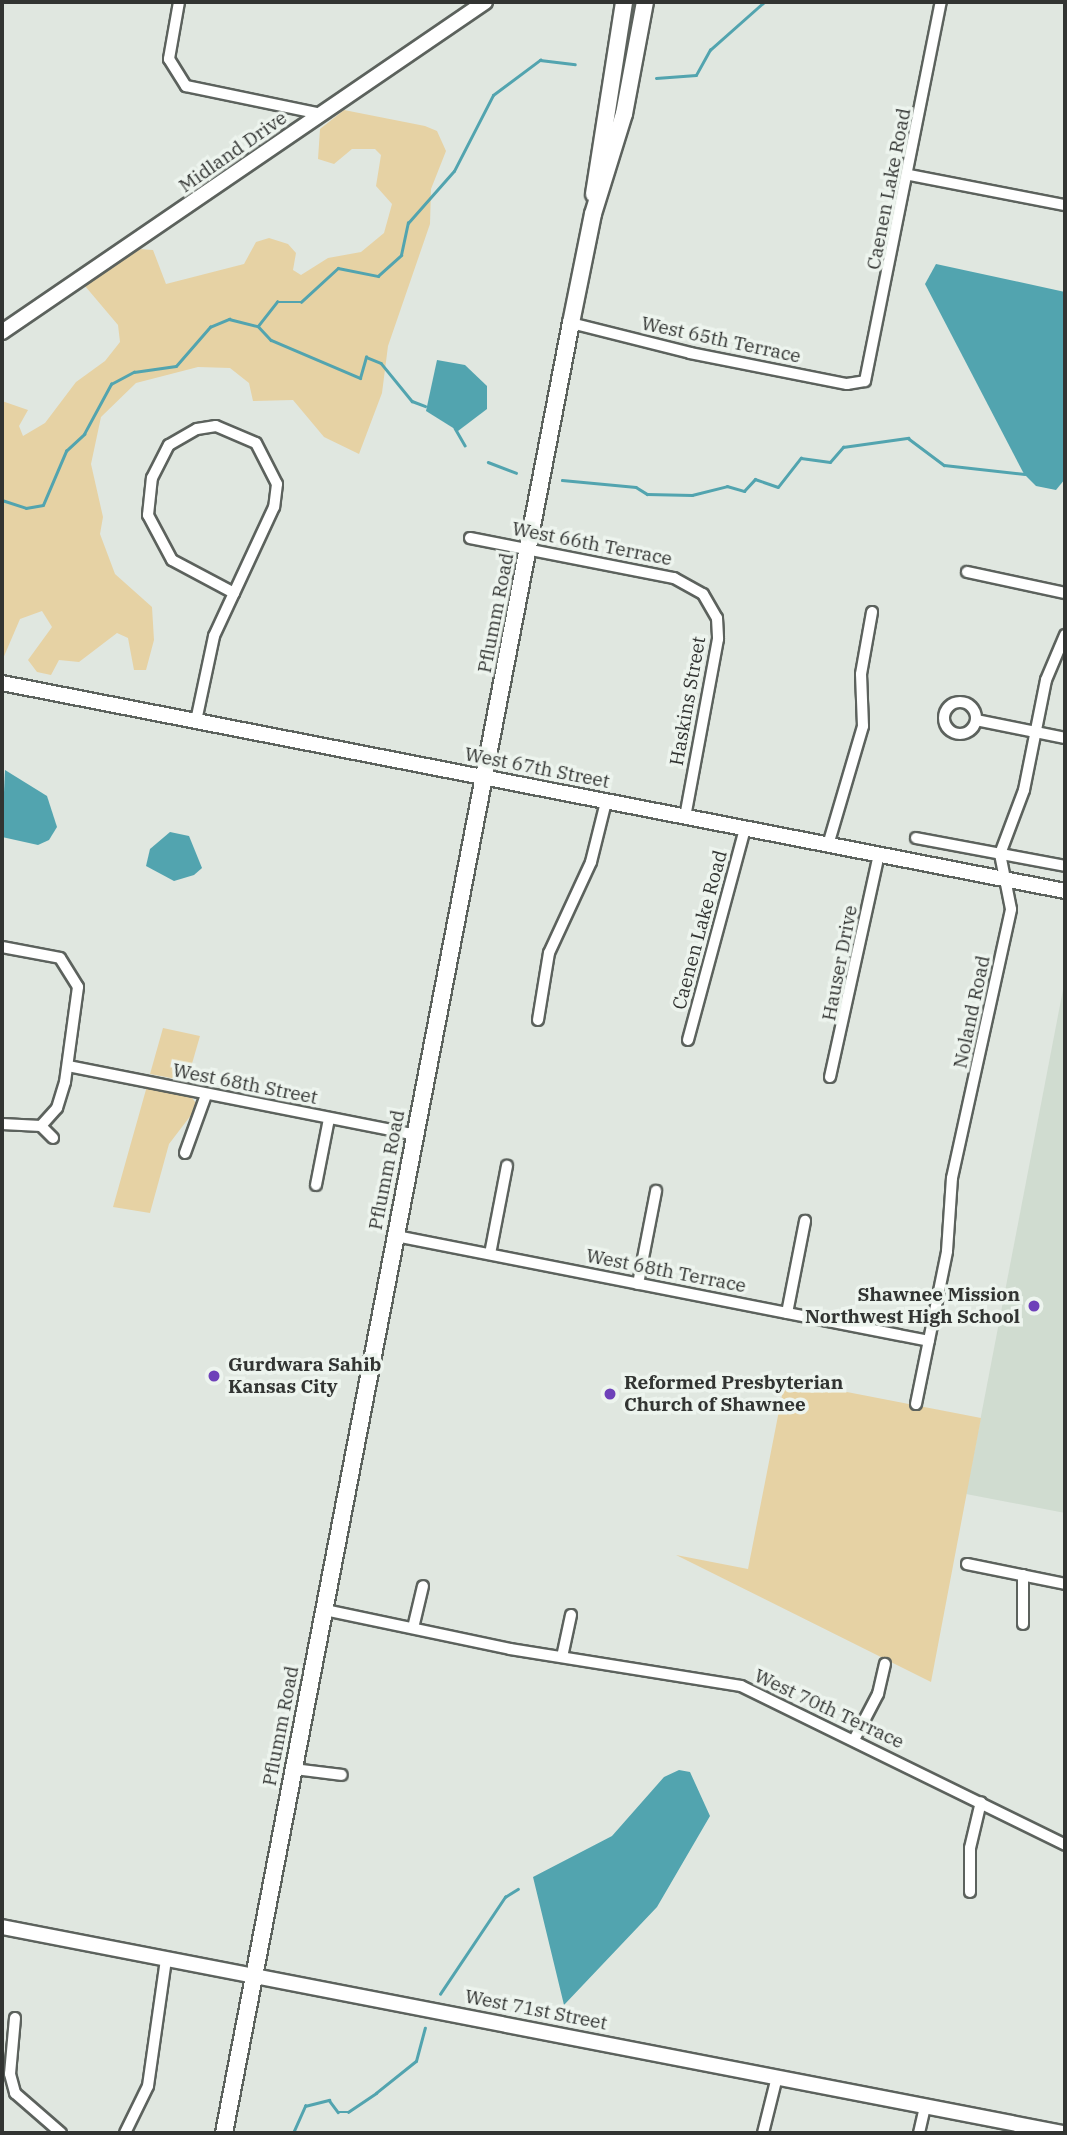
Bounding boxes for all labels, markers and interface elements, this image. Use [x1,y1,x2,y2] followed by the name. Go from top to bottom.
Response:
[175,106,291,198] street label: Midland Drive
[862,106,916,272] street label: Caenen Lake Road
[639,312,803,368] street label: West 65th Terrace
[510,517,674,571] street label: West 66th Terrace
[473,551,519,675] street label: Pflumm Road
[665,635,711,767] street label: Haskins Street
[463,743,611,793] street label: West 67th Street
[668,848,732,1012] street label: Caenen Lake Road
[818,903,862,1023] street label: Hauser Drive
[949,953,995,1071] street label: Noland Road
[171,1059,319,1109] street label: West 68th Street
[364,1108,410,1232] street label: Pflumm Road
[584,1244,748,1298] street label: West 68th Terrace
[805,1284,1020,1328] place label: Shawnee Mission Northwest High School
[1026,1298,1042,1314] marker: Shawnee Mission Northwest High School
[228,1354,381,1398] place label: Gurdwara Sahib Kansas City
[206,1368,222,1384] marker: Gurdwara Sahib Kansas City
[624,1372,843,1416] place label: Reformed Presbyterian Church of Shawnee
[602,1386,618,1402] marker: Reformed Presbyterian Church of Shawnee
[258,1664,304,1788] street label: Pflumm Road
[751,1664,907,1754] street label: West 70th Terrace
[463,1985,609,2035] street label: West 71st Street

